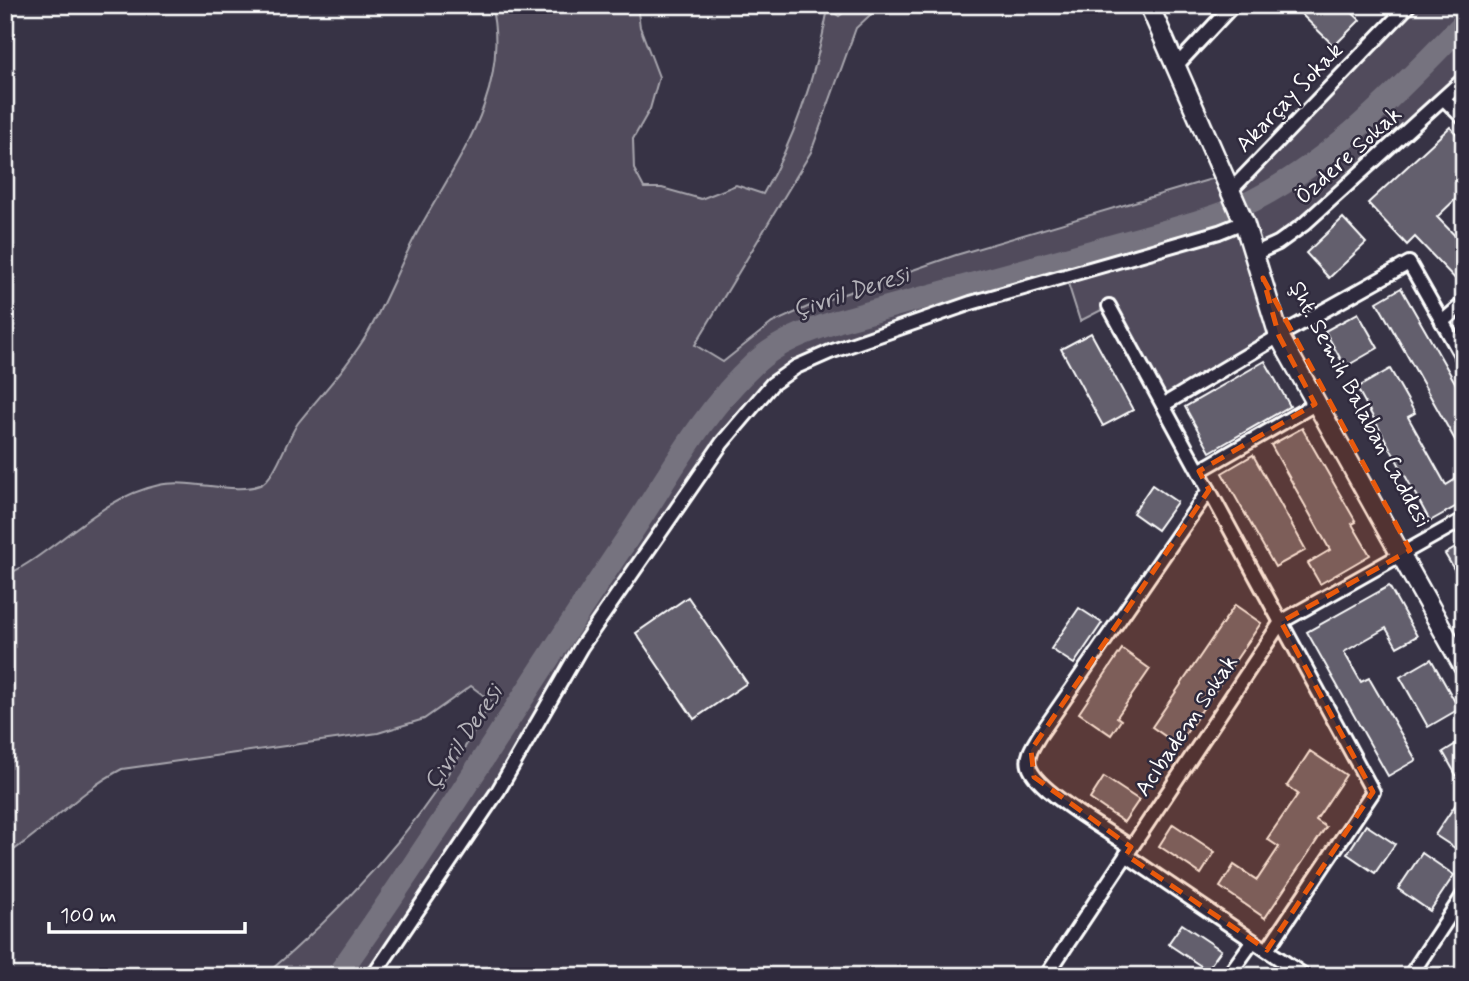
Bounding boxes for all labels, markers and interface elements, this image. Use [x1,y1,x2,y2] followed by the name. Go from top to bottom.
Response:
[1230,36,1350,160] street label: Akarçay Sokak
[1289,100,1409,212] street label: Özdere Sokak
[789,259,915,326] water label: Çivril Deresi
[1281,276,1437,534] street label: Şht. Semih Balaban Caddesi
[1128,649,1246,803] street label: Acıbadem Sokak
[417,678,511,797] water label: Çivril Deresi
[49,890,245,934] scale bar
[60,902,116,930] text: 100 m

